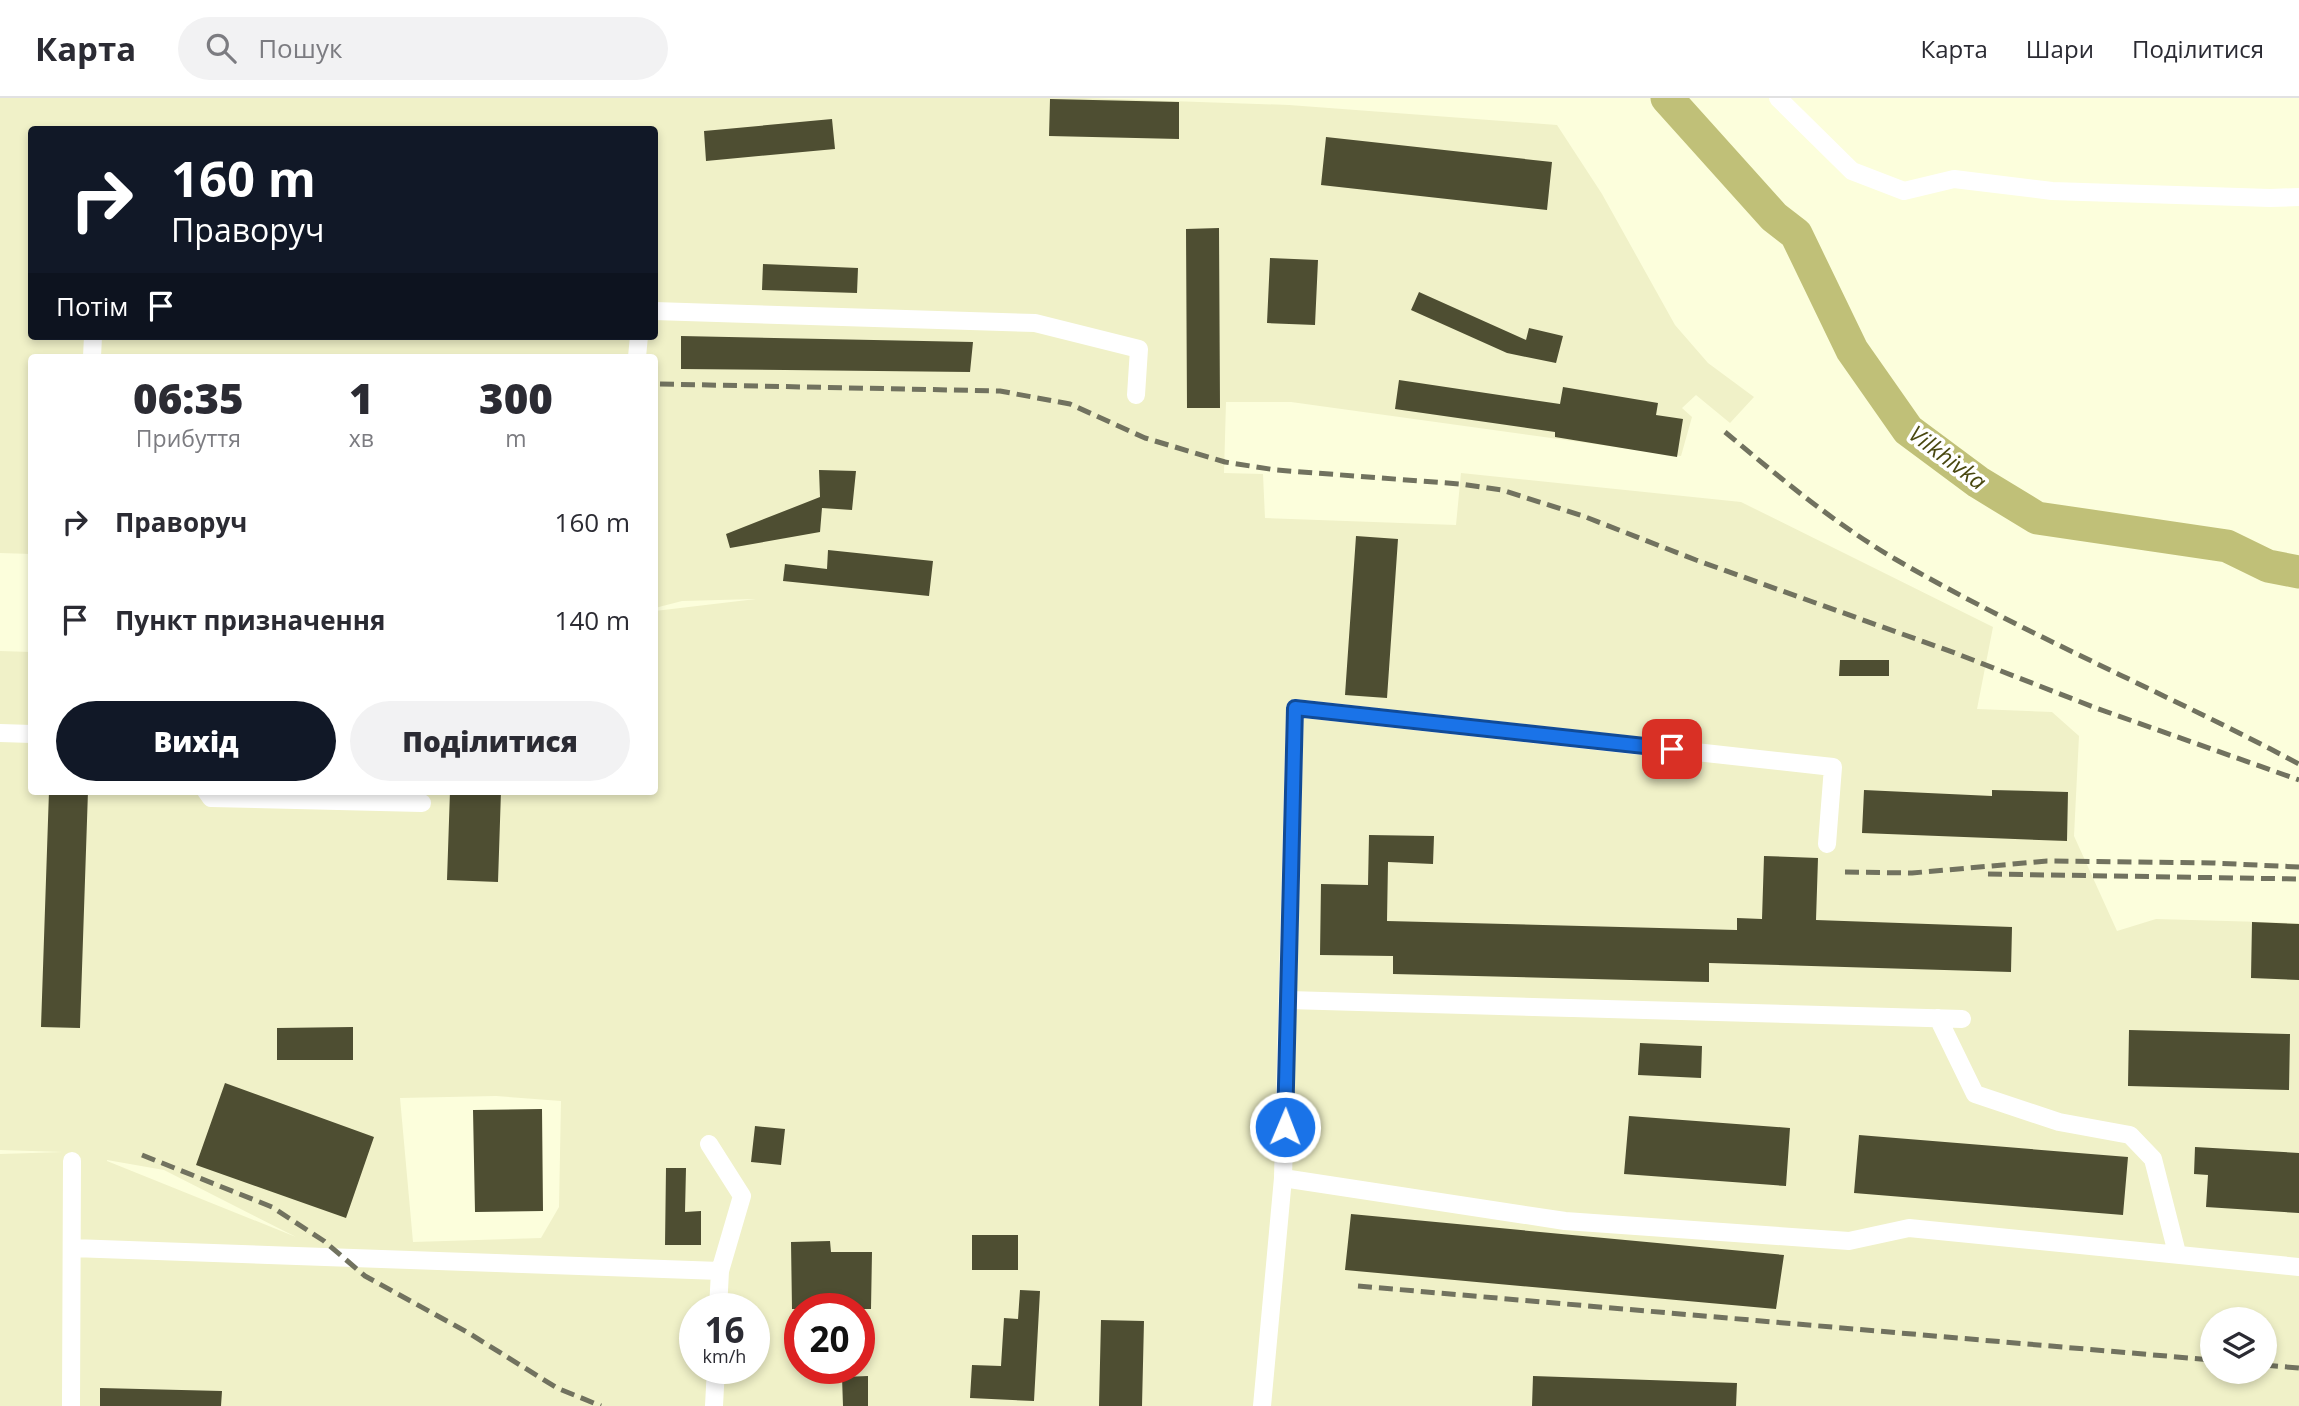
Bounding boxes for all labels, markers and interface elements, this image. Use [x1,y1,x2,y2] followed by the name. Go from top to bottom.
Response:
[178,17,668,80] search box
[35,26,136,71] text: Карта
[202,29,240,67] icon: search
[258,30,342,66] text: Пошук
[1921,32,1988,65] text: Карта
[2026,32,2094,65] text: Шари
[2132,32,2264,65] text: Поділитися
[171,145,316,211] text: 160 m
[56,154,147,245] icon: right
[171,208,324,251] text: Праворуч
[142,287,180,325] icon: arrive
[56,288,128,324] text: Потім
[133,369,244,426] text: 06:35
[349,369,374,426] text: 1
[479,369,553,426] text: 300
[1903,417,1993,497] water label: Vilkhivka
[136,422,241,454] text: Прибуття
[349,422,374,454] text: хв
[505,422,527,454] text: m
[56,503,94,541] icon: right
[115,504,247,540] text: Праворуч
[555,504,630,540] text: 160 m
[56,601,94,639] icon: arrive
[115,602,385,638] text: Пункт призначення
[555,602,630,638] text: 140 m
[56,701,336,781] button: Вихід
[350,701,630,781] button: Поділитися
[1642,719,1702,779] pin
[1653,730,1691,768] icon: arrive
[1248,1090,1322,1164] position arrow
[784,1293,875,1384] speed limit sign: 20
[704,1306,745,1353] text: 16
[2200,1307,2277,1384] map controls
[2200,1307,2277,1384] button: layers
[703,1344,746,1368] text: km/h

